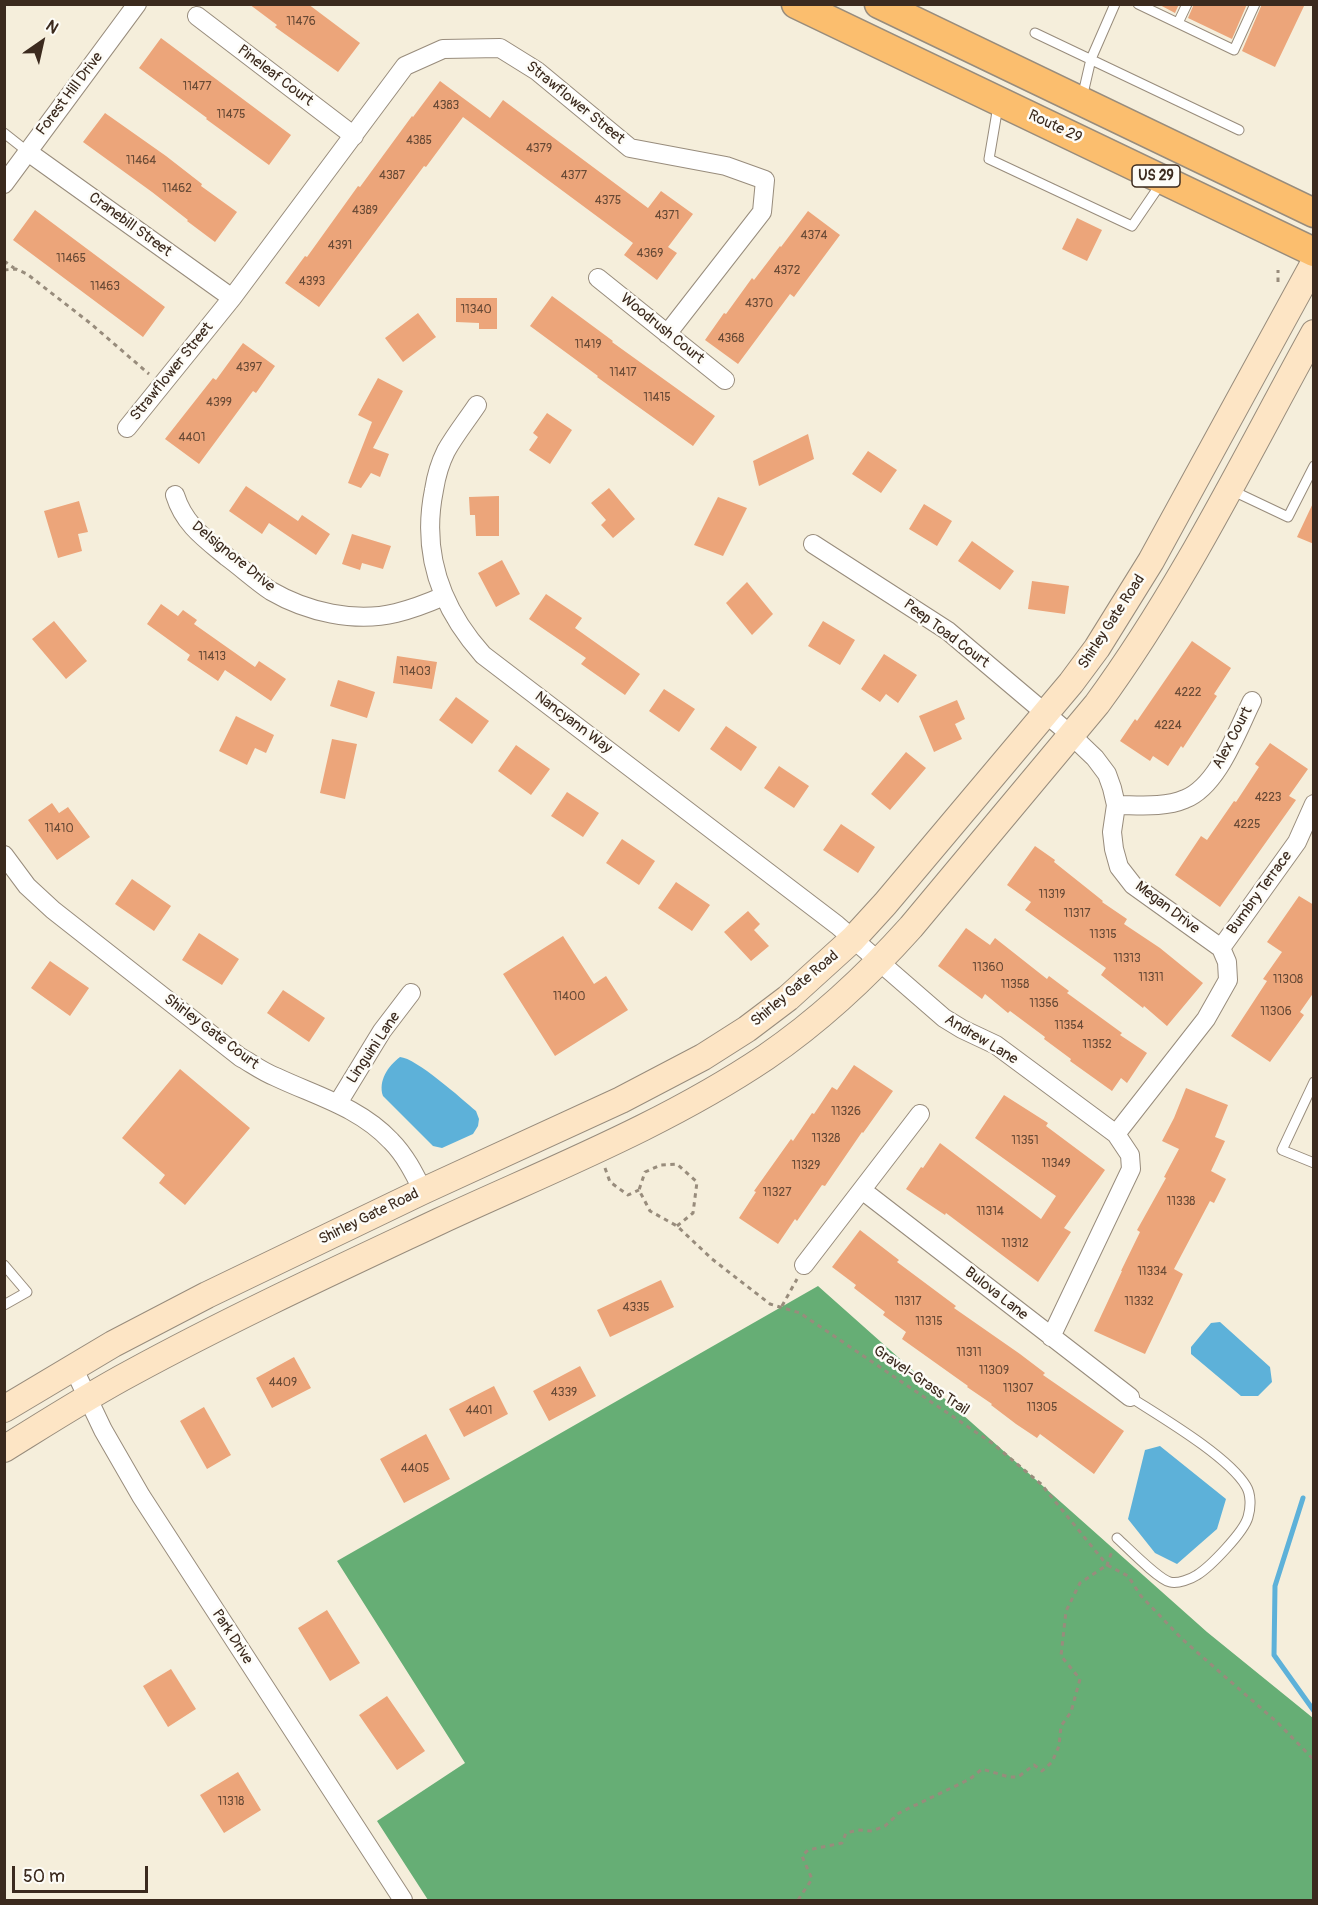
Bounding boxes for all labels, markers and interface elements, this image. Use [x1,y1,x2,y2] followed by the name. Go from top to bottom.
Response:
[12,12,72,72] north arrow
[286,15,316,29] house number: 11476
[42,16,62,38] text: N
[234,42,316,110] street label: Pineleaf Court
[33,49,107,139] street label: Forest Hill Drive
[522,58,628,148] street label: Strawflower Street
[182,80,212,94] house number: 11477
[433,99,459,113] house number: 4383
[1025,107,1085,147] street label: Route 29
[216,108,246,122] house number: 11475
[406,134,432,148] house number: 4385
[526,142,552,156] house number: 4379
[126,154,156,168] house number: 11464
[1132,165,1180,187] road number: US 29
[379,169,405,183] house number: 4387
[561,169,587,183] house number: 4377
[162,182,192,196] house number: 11462
[85,189,175,261] street label: Cranebill Street
[595,194,621,208] house number: 4375
[352,204,378,218] house number: 4389
[655,209,679,223] house number: 4371
[801,229,827,243] house number: 4374
[328,239,352,253] house number: 4391
[637,247,663,261] house number: 4369
[56,252,86,266] house number: 11465
[774,264,800,278] house number: 4372
[299,275,325,289] house number: 4393
[90,280,120,294] house number: 11463
[617,290,707,368] street label: Woodrush Court
[745,297,773,311] house number: 4370
[460,303,492,317] house number: 11340
[127,319,217,425] street label: Strawflower Street
[718,332,744,346] house number: 4368
[574,338,602,352] house number: 11419
[236,361,262,375] house number: 4397
[609,366,637,380] house number: 11417
[643,391,671,405] house number: 11415
[206,396,232,410] house number: 4399
[179,431,205,445] house number: 4401
[188,518,278,596] street label: Delsignore Drive
[1075,571,1149,673] street label: Shirley Gate Road
[899,596,993,672] street label: Peep Toad Court
[198,650,226,664] house number: 11413
[399,665,431,679] house number: 11403
[1174,686,1202,700] house number: 4222
[531,688,615,758] street label: Nancyann Way
[1209,704,1257,772] street label: Alex Court
[1154,719,1182,733] house number: 4224
[1255,791,1281,805] house number: 4223
[1234,818,1260,832] house number: 4225
[44,822,74,836] house number: 11410
[1224,848,1296,938] street label: Bumbry Terrace
[1131,878,1203,938] street label: Megan Drive
[1039,888,1065,902] house number: 11319
[1063,907,1091,921] house number: 11317
[1089,928,1117,942] house number: 11315
[748,947,842,1031] street label: Shirley Gate Road
[1113,952,1141,966] house number: 11313
[972,961,1004,975] house number: 11360
[1138,971,1164,985] house number: 11311
[1273,973,1303,987] house number: 11308
[1001,978,1029,992] house number: 11358
[553,990,585,1004] house number: 11400
[160,991,262,1073] street label: Shirley Gate Court
[1029,997,1059,1011] house number: 11356
[1260,1005,1292,1019] house number: 11306
[344,1009,404,1087] street label: Linguini Lane
[941,1011,1021,1069] street label: Andrew Lane
[1054,1019,1084,1033] house number: 11354
[1082,1038,1112,1052] house number: 11352
[831,1105,861,1119] house number: 11326
[812,1132,840,1146] house number: 11328
[1011,1134,1039,1148] house number: 11351
[1041,1157,1071,1171] house number: 11349
[792,1159,820,1173] house number: 11329
[316,1185,422,1249] street label: Shirley Gate Road
[762,1186,792,1200] house number: 11327
[1167,1195,1195,1209] house number: 11338
[976,1205,1004,1219] house number: 11314
[1001,1237,1029,1251] house number: 11312
[961,1264,1031,1324] street label: Bulova Lane
[1137,1265,1167,1279] house number: 11334
[894,1295,922,1309] house number: 11317
[1124,1295,1154,1309] house number: 11332
[623,1301,649,1315] house number: 4335
[915,1315,943,1329] house number: 11315
[870,1342,972,1420] street label: Gravel-Grass Trail
[956,1346,982,1360] house number: 11311
[979,1364,1009,1378] house number: 11309
[269,1376,297,1390] house number: 4409
[1003,1382,1033,1396] house number: 11307
[551,1386,577,1400] house number: 4339
[1027,1401,1057,1415] house number: 11305
[466,1404,492,1418] house number: 4401
[401,1462,429,1476] house number: 4405
[208,1606,256,1668] street label: Park Drive
[218,1795,244,1809] house number: 11318
[15,1854,152,1892] scale bar
[23,1865,65,1888] text: 50 m

